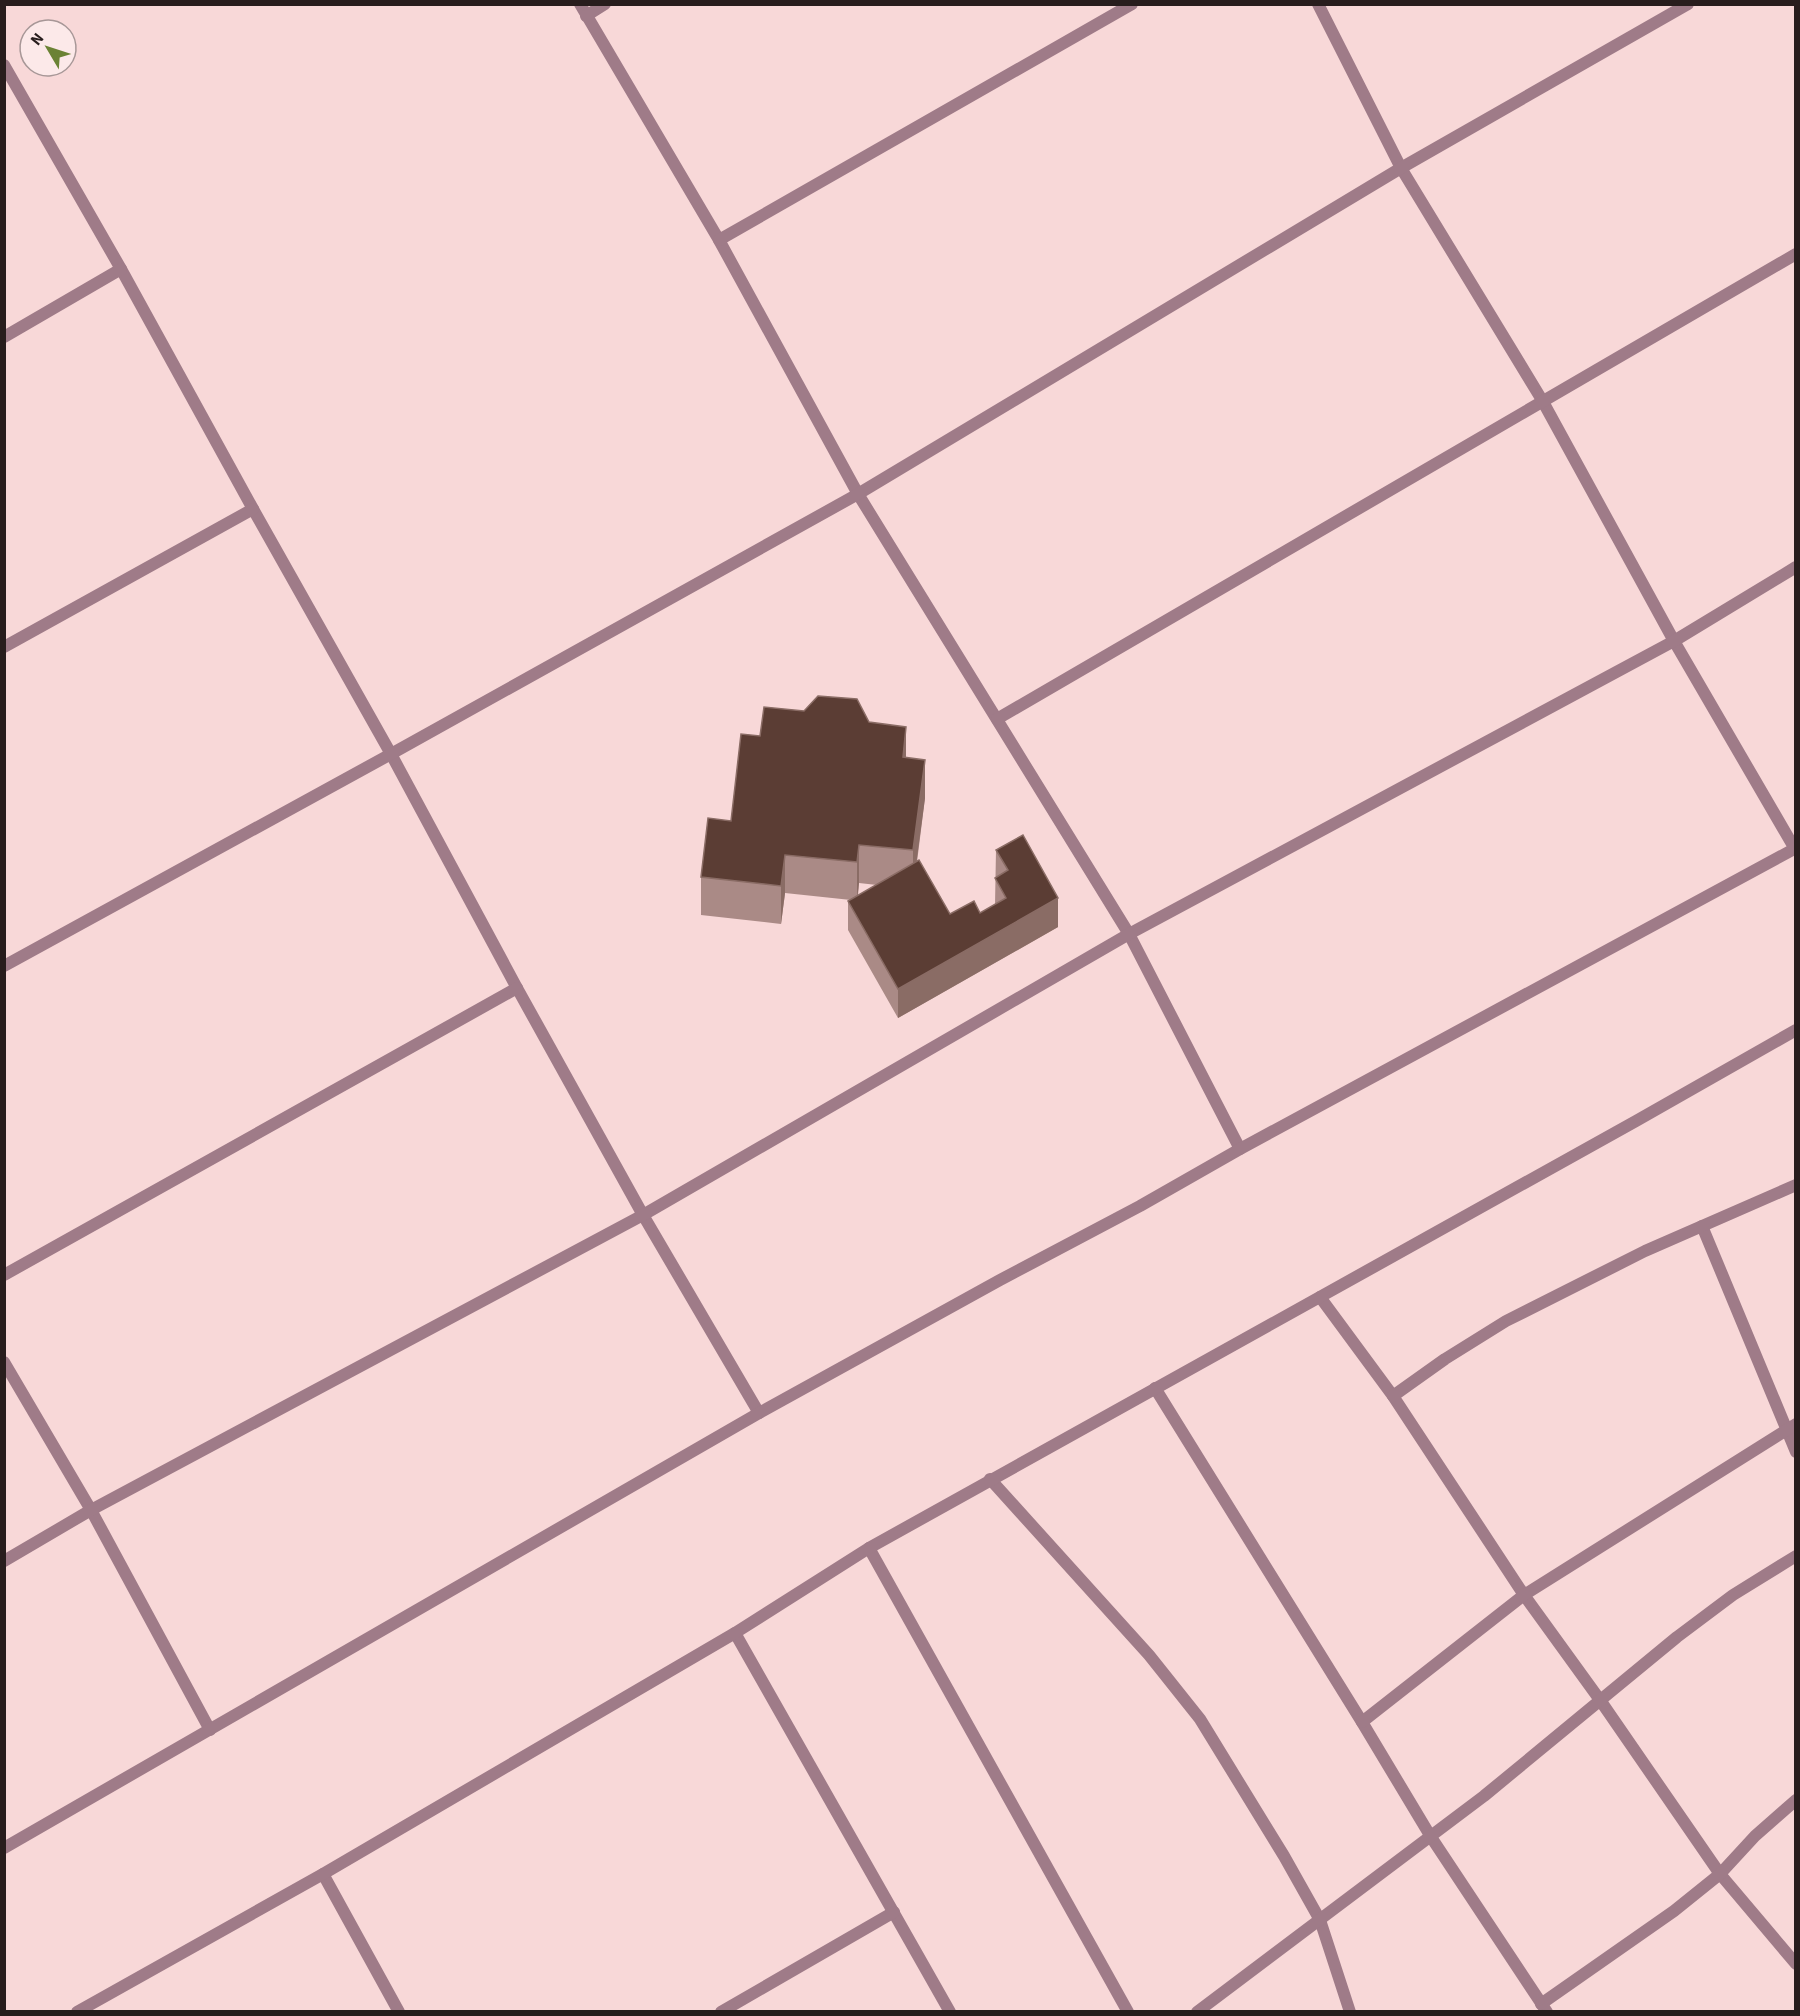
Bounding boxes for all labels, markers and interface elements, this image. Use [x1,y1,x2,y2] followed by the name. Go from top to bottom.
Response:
[18,18,78,78] north arrow
[25,28,49,50] text: N

